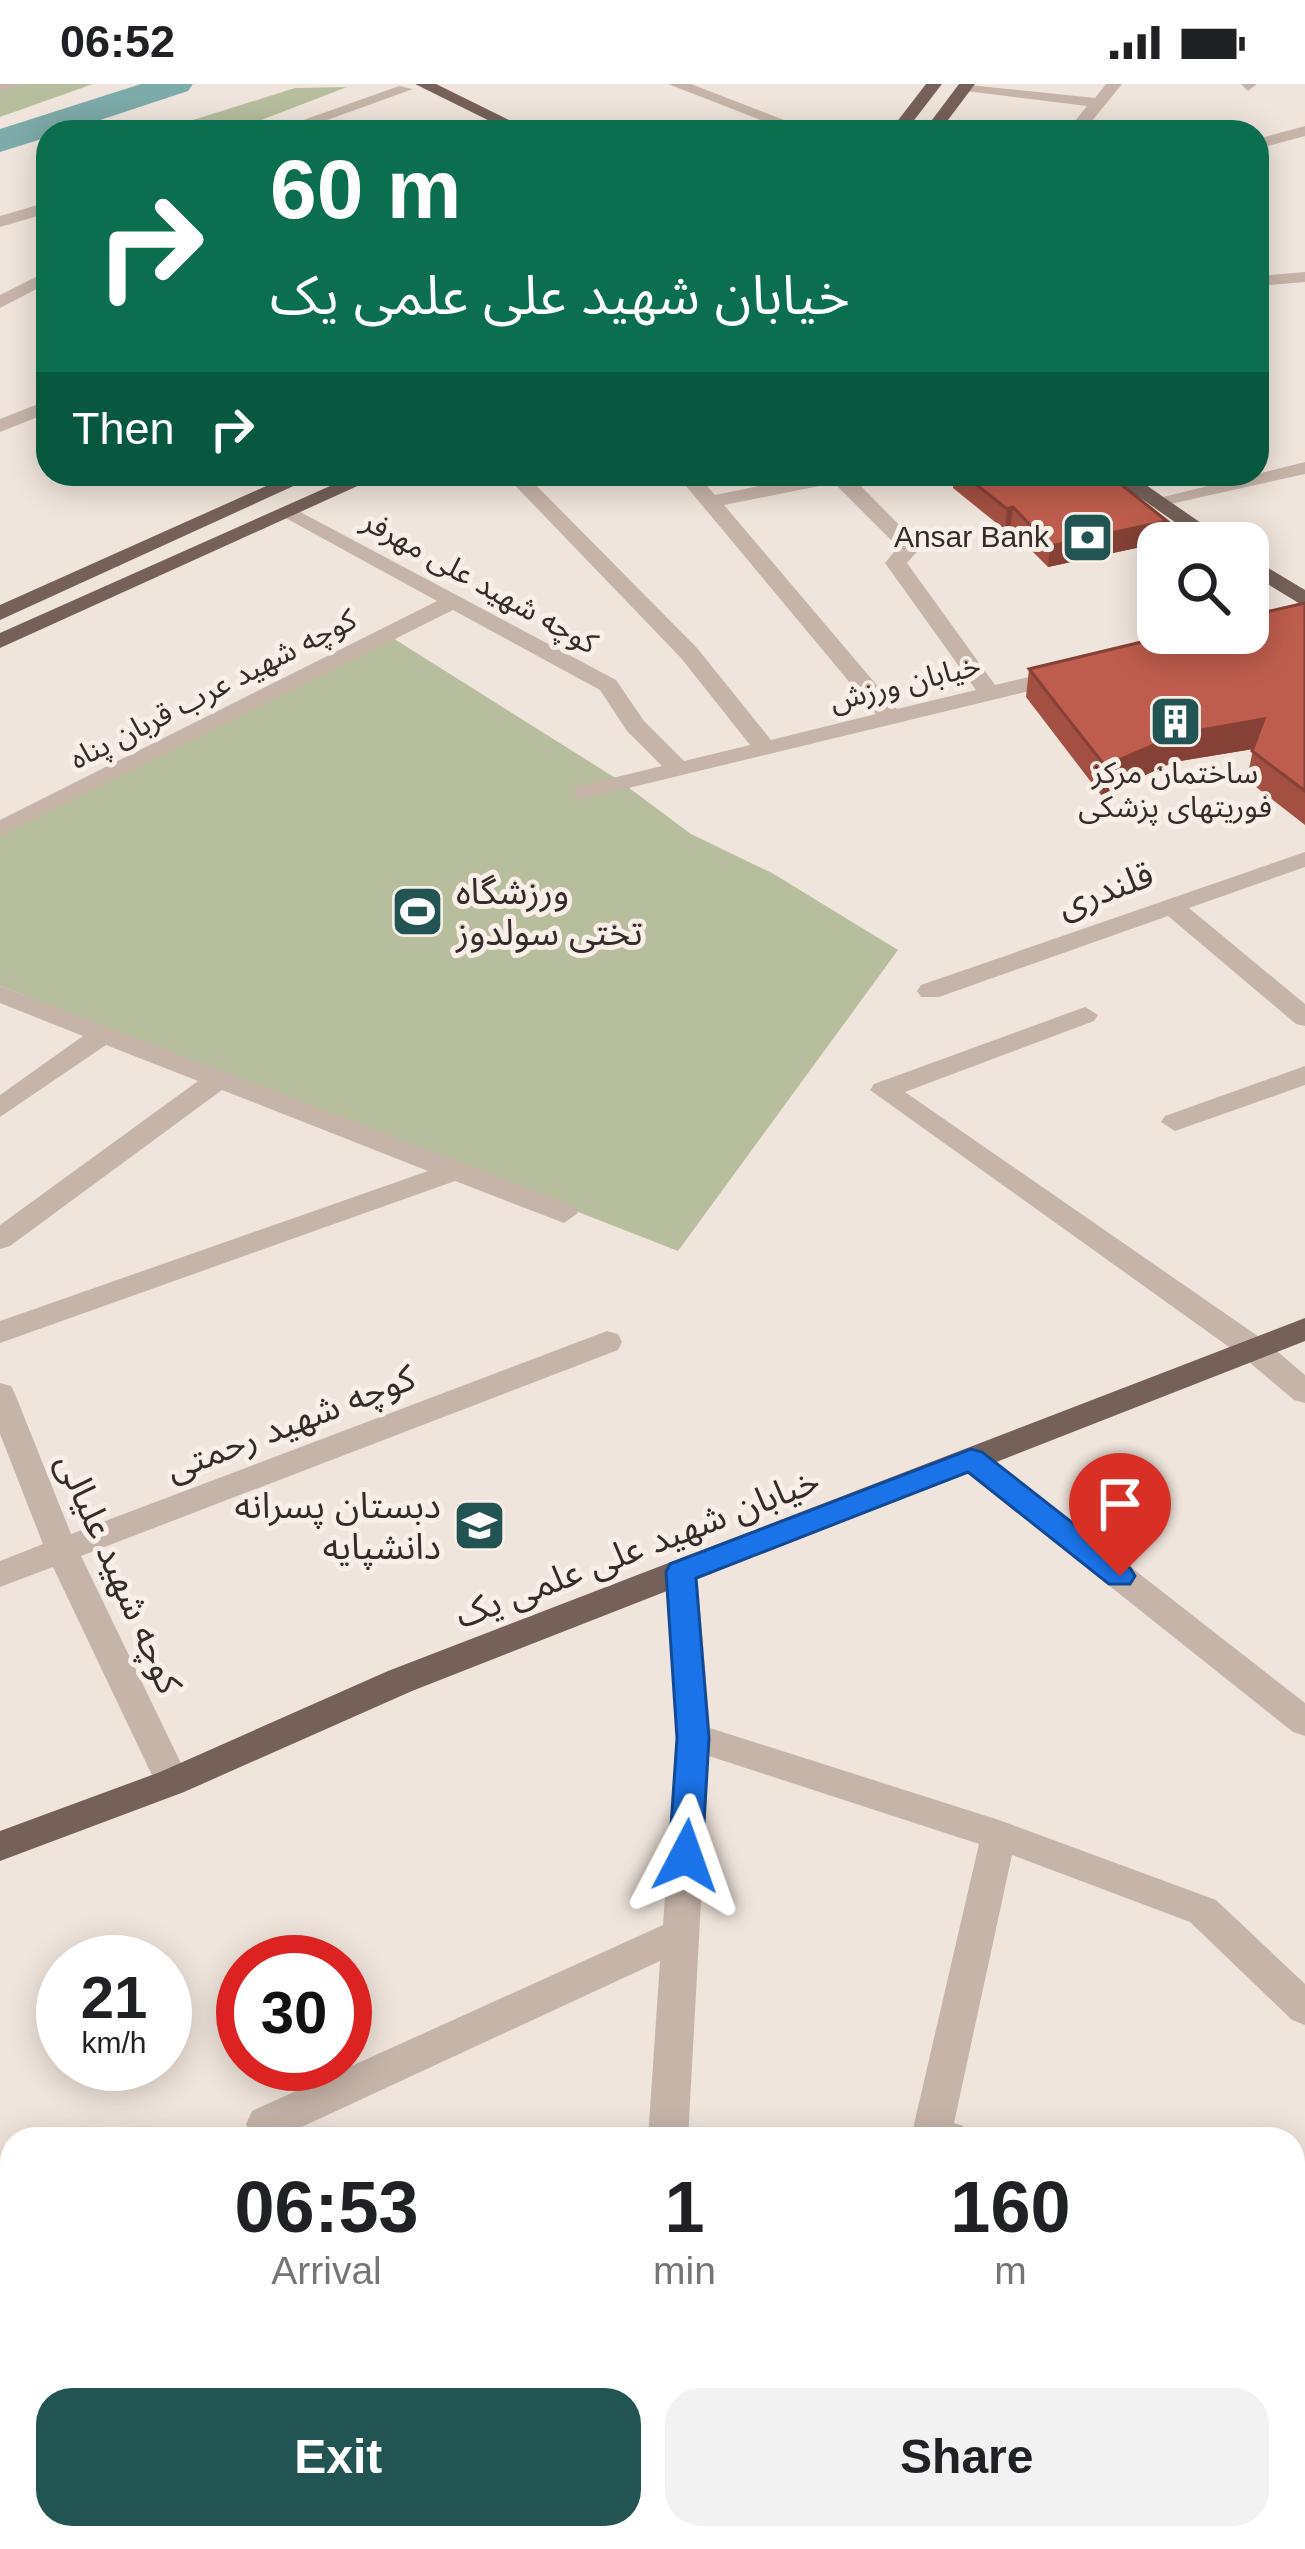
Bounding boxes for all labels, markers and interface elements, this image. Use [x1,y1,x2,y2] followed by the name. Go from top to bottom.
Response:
[60,16,175,67] text: 06:52
[270,142,461,236] text: 60 m
[72,168,228,324] icon: right
[270,265,850,325] text: خیابان شهید علی علمی یک
[199,396,265,462] icon: right
[72,403,175,454] text: Then
[355,503,604,663] street label: کوچه شهید علی مهرفر
[1060,509,1116,565] bank icon: Ansar Bank
[894,520,1050,553] place label: Ansar Bank
[1137,522,1269,654] map controls
[1137,522,1269,654] button: search
[64,602,363,778] street label: کوچه شهید عرب قربان پناه
[826,648,984,718] street label: خیابان ورزش
[1147,693,1203,749] building icon: ساختمان مرکز فوریتهای پزشکی
[1078,756,1272,826] place label: ساختمان مرکز فوریتهای پزشکی
[1052,853,1159,927] street label: قلندری
[455,871,643,954] place label: ورزشگاه تختی سولدوز
[389,884,445,940] sports icon: ورزشگاه تختی سولدوز
[160,1356,423,1492] street label: کوچه شهید رحمتی
[45,1447,191,1702] street label: کوچه شهید علیالی
[1069,1453,1171,1576] pin
[449,1459,825,1636] street label: خیابان شهید علی علمی یک
[1087,1471,1153,1537] icon: arrive
[235,1485,441,1570] place label: دبستان پسرانه دانشپایه
[452,1498,508,1554] school or university icon: دبستان پسرانه دانشپایه
[623,1793,749,1919] position arrow
[216,1935,372,2091] speed limit sign: 30
[81,1964,147,2031] text: 21
[81,2026,147,2059] text: km/h
[234,2167,419,2247] text: 06:53
[664,2167,705,2247] text: 1
[950,2167,1071,2247] text: 160
[271,2249,382,2292] text: Arrival
[653,2249,716,2292] text: min
[994,2249,1027,2292] text: m
[36,2388,641,2526] button: Exit
[665,2388,1269,2526] button: Share

